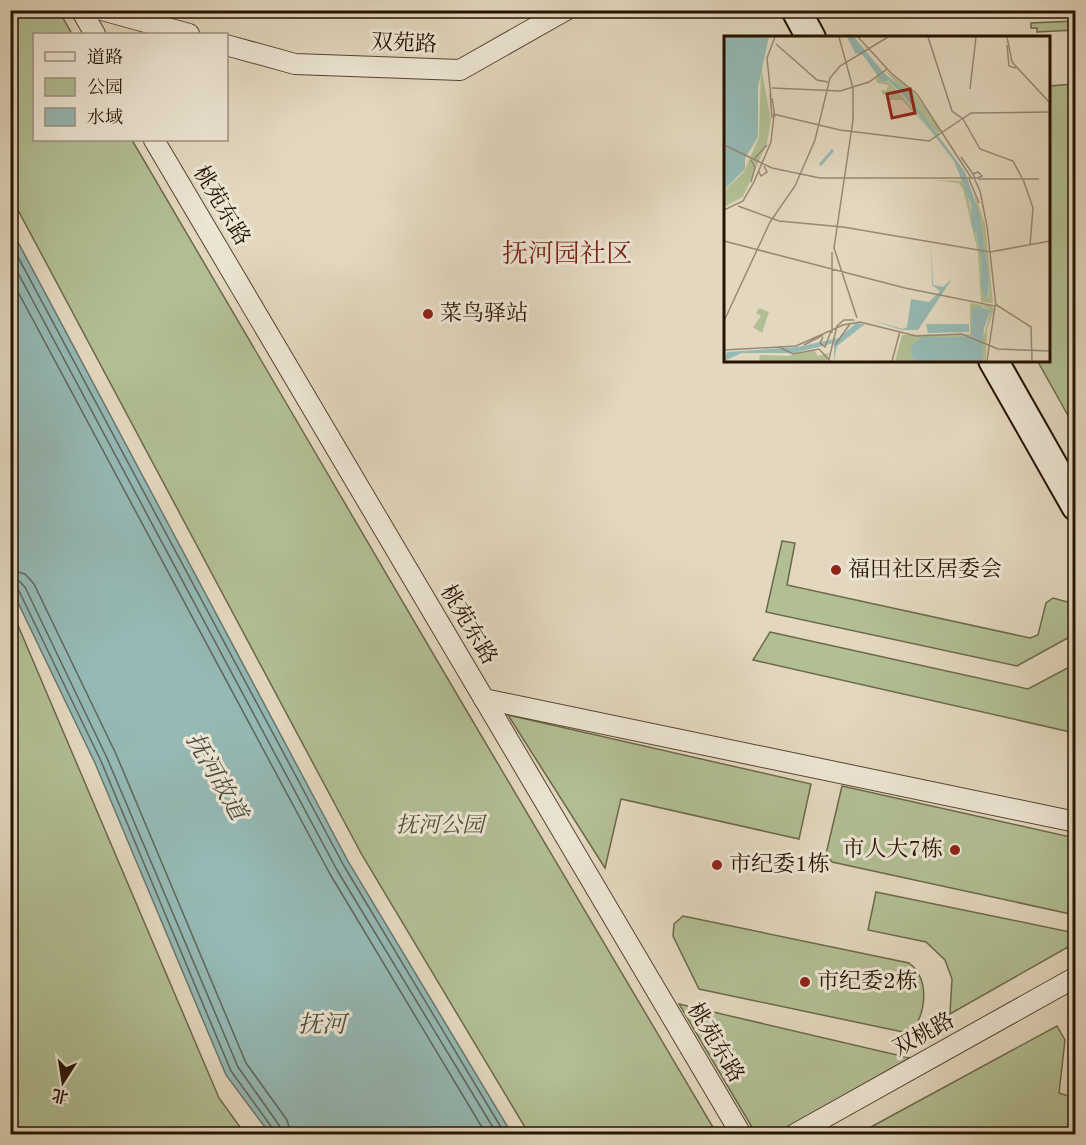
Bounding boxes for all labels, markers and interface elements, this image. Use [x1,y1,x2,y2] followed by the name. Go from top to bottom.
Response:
[371,30,437,56] street label: 双苑路
[33,33,228,141] legend
[724,36,1050,362] inset map
[87,47,123,67] text: 道路
[87,78,123,97] text: 公园
[87,107,123,127] text: 水域
[189,162,255,249] street label: 桃苑东路
[502,240,632,268] district label: 抚河园社区
[440,301,528,325] place label: 菜鸟驿站
[421,307,435,321] marker: 菜鸟驿站
[848,557,1002,581] place label: 福田社区居委会
[829,563,843,577] marker: 福田社区居委会
[436,581,502,668] street label: 桃苑东路
[181,728,253,827] water label: 抚河故道
[396,813,487,837] park label: 抚河公园
[842,837,943,861] place label: 市人大7栋
[948,843,962,857] marker: 市人大7栋
[729,852,830,876] place label: 市纪委1栋
[710,858,724,872] marker: 市纪委1栋
[817,969,918,993] place label: 市纪委2栋
[798,975,812,989] marker: 市纪委2栋
[683,999,749,1086] street label: 桃苑东路
[889,1008,958,1061] street label: 双桃路
[298,1011,350,1038] water label: 抚河
[33,1052,93,1112] north arrow
[50,1085,70,1106] text: 北

